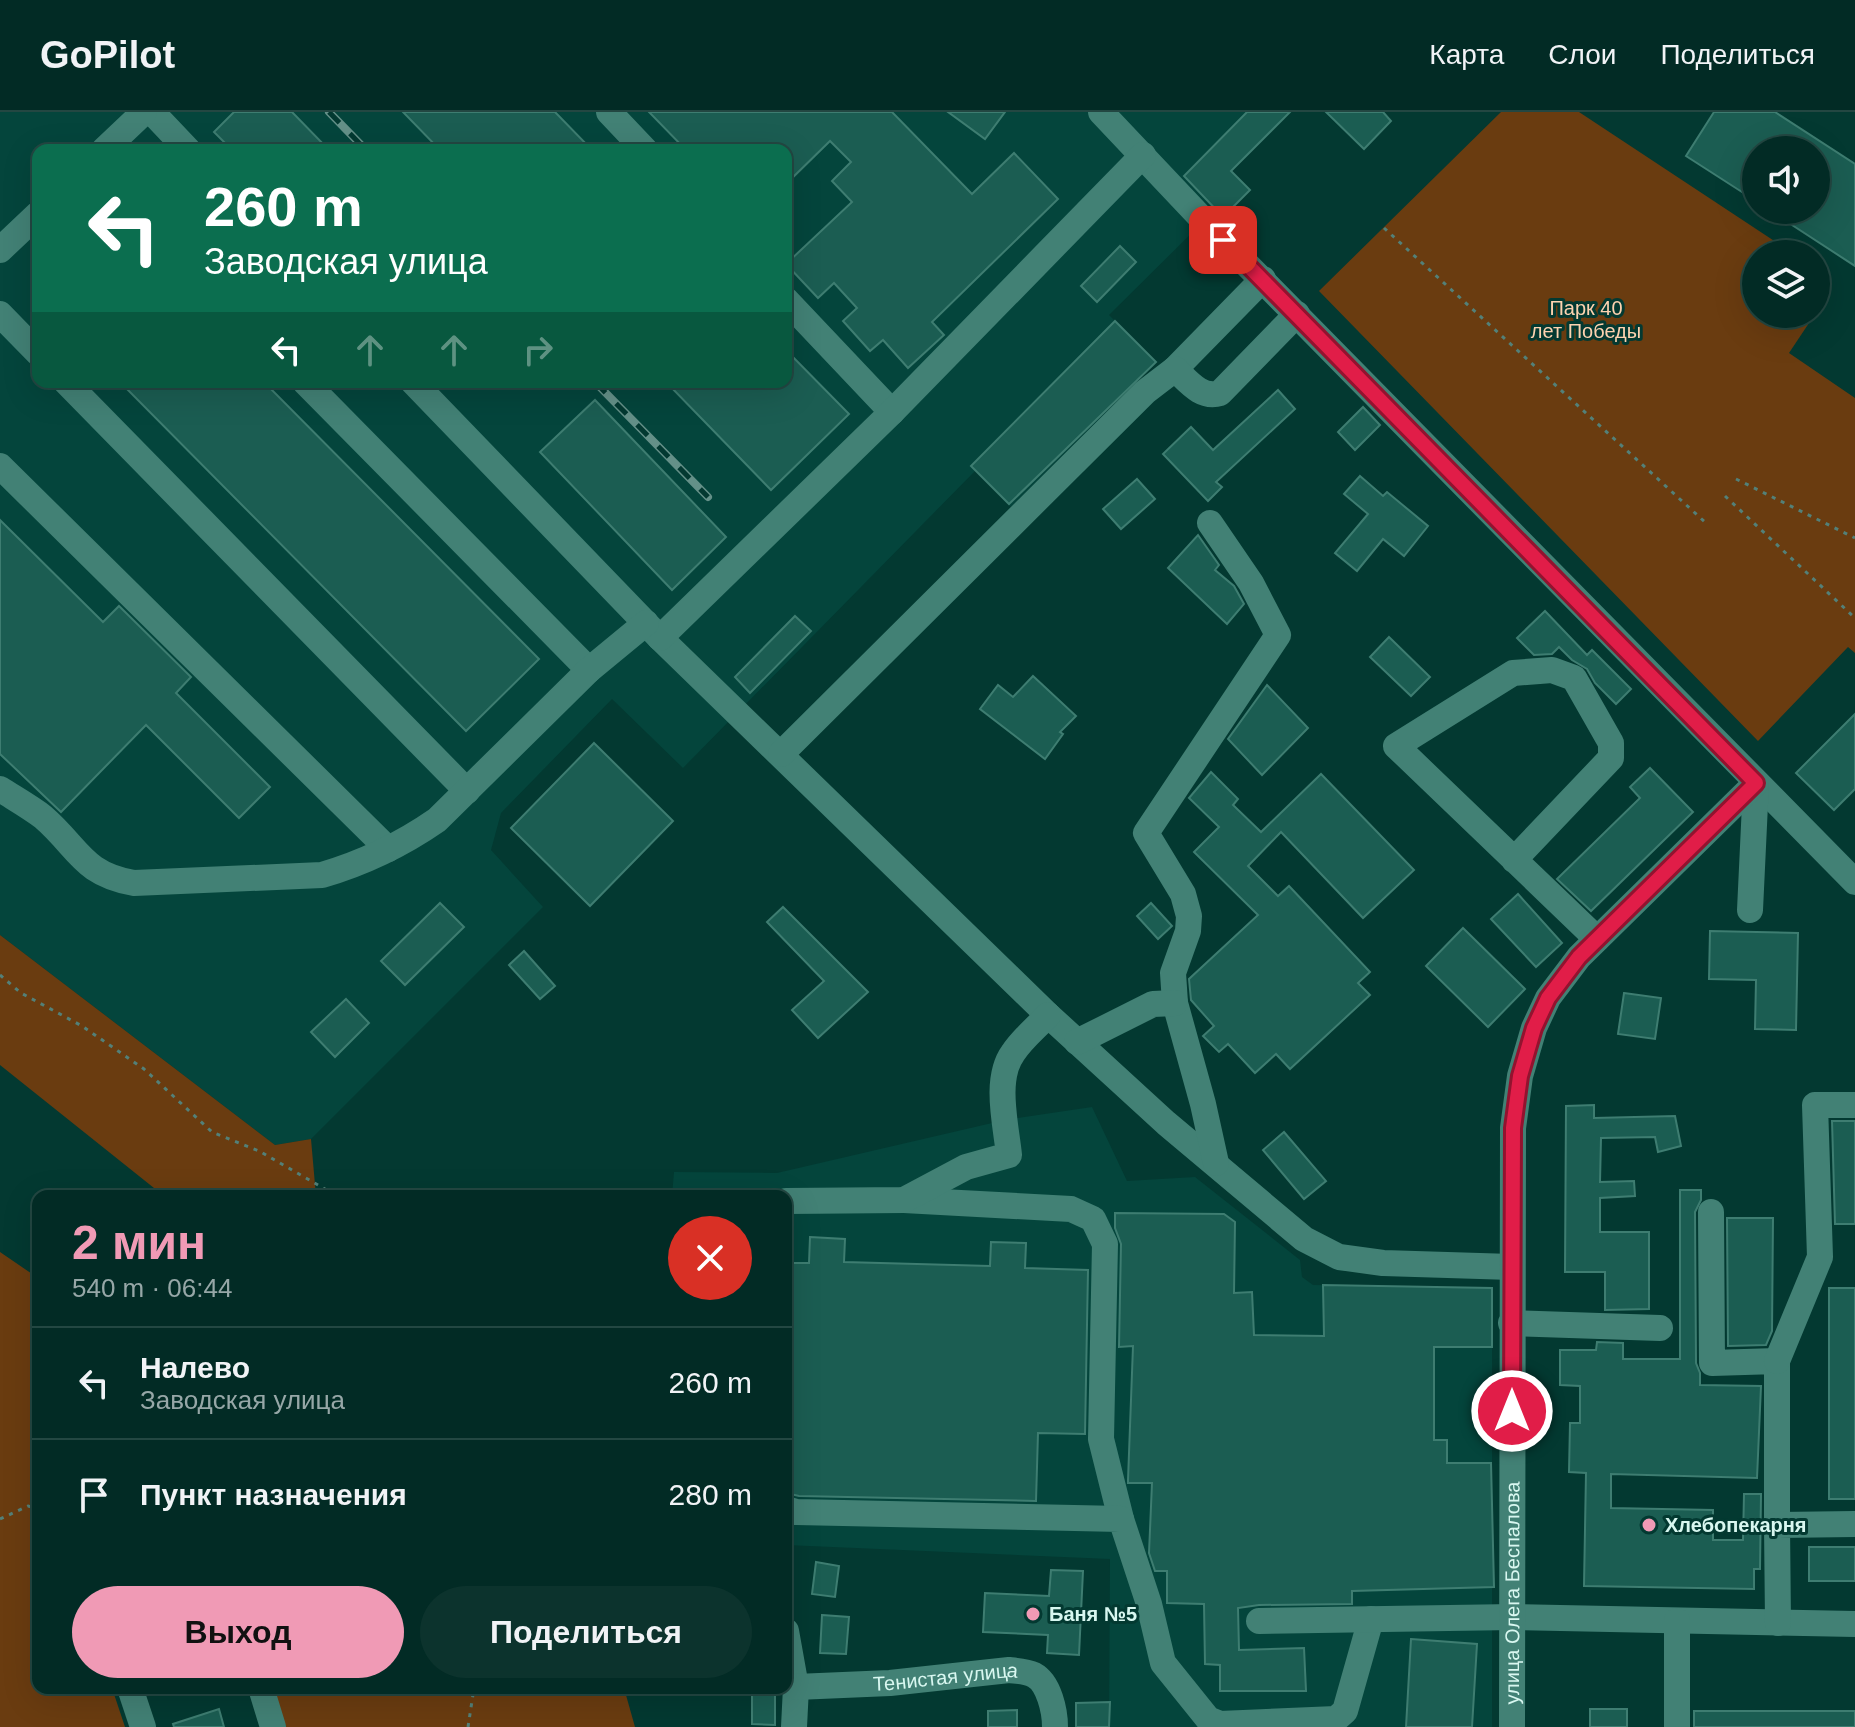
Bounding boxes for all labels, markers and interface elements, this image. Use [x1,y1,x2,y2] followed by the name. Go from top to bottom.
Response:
[40,34,175,76] text: GoPilot
[1429,39,1504,70] text: Карта
[1548,39,1616,70] text: Слои
[1660,39,1815,70] text: Поделиться
[1742,136,1830,328] map controls
[1742,136,1830,224] button: sound
[204,175,363,238] text: 260 m
[72,176,176,280] icon: left
[1189,206,1257,274] pin
[1201,218,1245,262] icon: arrive
[1742,240,1830,328] button: layers
[204,241,488,282] text: Заводская улица
[1531,297,1641,342] park label: Парк 40 лет Победы
[264,328,308,372] icon: left
[348,328,392,372] icon: ahead
[432,328,476,372] icon: ahead
[516,328,560,372] icon: right
[72,1216,206,1269] text: 2 мин
[668,1216,752,1300] button: close
[72,1273,232,1303] text: 540 m · 06:44
[140,1351,250,1384] text: Налево
[72,1361,116,1405] icon: left
[669,1366,752,1399] text: 260 m
[1470,1369,1554,1453] position arrow
[140,1385,345,1415] text: Заводская улица
[72,1473,116,1517] icon: arrive
[140,1478,407,1511] text: Пункт назначения
[669,1478,752,1511] text: 280 m
[1501,1481,1523,1705] street label: улица Олега Беспалова
[1665,1514,1807,1536] place label: Хлебопекарня
[1640,1516,1658,1534] marker: Хлебопекарня
[72,1586,404,1678] button: Выход
[420,1586,752,1678] button: Поделиться
[1049,1603,1137,1625] place label: Баня №5
[1024,1605,1042,1623] marker: Баня №5
[873,1659,1020,1695] street label: Тенистая улица

